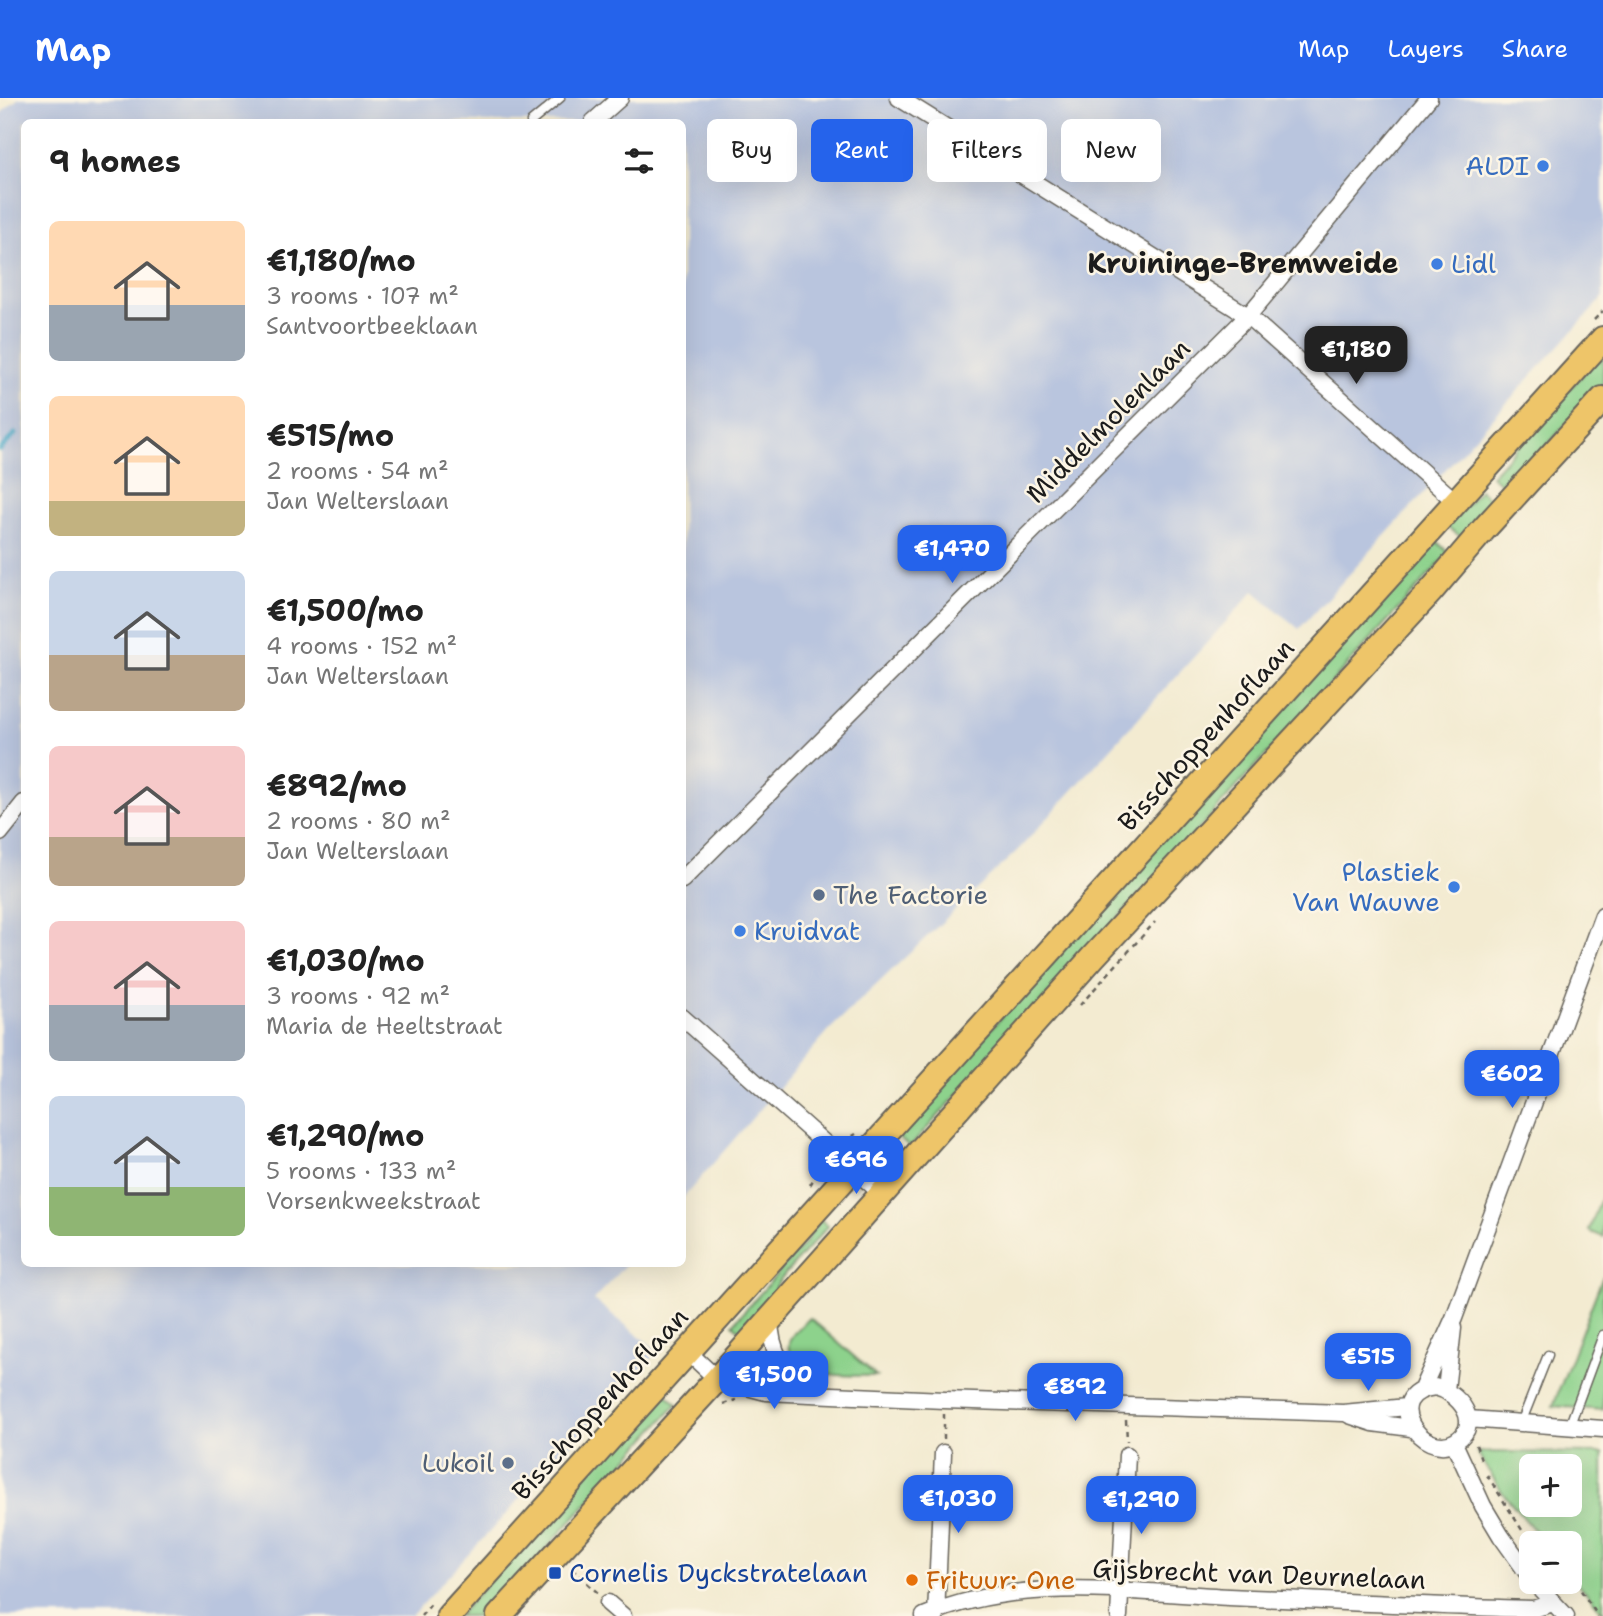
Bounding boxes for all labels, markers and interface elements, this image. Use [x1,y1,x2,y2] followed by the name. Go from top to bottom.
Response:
[35,27,111,72] text: Map
[1298,33,1349,65] text: Map
[1387,33,1464,65] text: Layers
[1502,33,1568,65] text: Share
[707,119,797,182] chip: Buy
[811,119,913,182] chip: Rent
[927,119,1047,182] chip: Filters
[1061,119,1161,182] chip: New
[49,141,181,182] text: 9 homes
[620,142,658,180] icon: filters
[1465,148,1529,183] place label: ALDI
[1535,158,1551,174] marker: ALDI
[266,240,416,281] text: €1,180/mo
[1087,244,1399,282] district label: Kruininge-Bremweide
[1451,246,1496,281] place label: Lidl
[105,249,189,333] icon: home
[1429,256,1445,272] marker: Lidl
[266,281,459,311] text: 3 rooms · 107 m²
[266,311,478,341] text: Santvoortbeeklaan
[1299,327,1413,386] pin: €1,180
[1018,331,1197,510] street label: Middelmolenlaan
[1320,334,1392,364] text: €1,180
[266,415,394,456] text: €515/mo
[105,424,189,508] icon: home
[266,456,449,486] text: 2 rooms · 54 m²
[266,486,449,516] text: Jan Welterslaan
[895,526,1009,585] pin: €1,470
[914,533,990,563] text: €1,470
[266,590,424,631] text: €1,500/mo
[105,599,189,683] icon: home
[266,631,457,661] text: 4 rooms · 152 m²
[1110,631,1302,838] street label: Bisschoppenhoflaan
[266,661,449,691] text: Jan Welterslaan
[266,765,407,806] text: €892/mo
[105,774,189,858] icon: home
[266,806,451,836] text: 2 rooms · 80 m²
[266,836,449,866] text: Jan Welterslaan
[1292,854,1440,919] place label: Plastiek Van Wauwe
[833,877,988,912] place label: The Factorie
[1446,879,1462,895] marker: Plastiek Van Wauwe
[811,887,827,903] marker: The Factorie
[754,913,860,948] place label: Kruidvat
[732,923,748,939] marker: Kruidvat
[266,940,425,981] text: €1,030/mo
[105,949,189,1033] icon: home
[266,981,450,1011] text: 3 rooms · 92 m²
[266,1011,503,1041] text: Maria de Heeltstraat
[1471,1051,1553,1110] pin: €602
[1480,1058,1544,1088] text: €602
[266,1115,425,1156] text: €1,290/mo
[105,1124,189,1208] icon: home
[815,1136,897,1196] pin: €696
[824,1144,888,1174] text: €696
[266,1156,456,1186] text: 5 rooms · 133 m²
[266,1186,481,1216] text: Vorsenkweekstraat
[504,1300,696,1507] street label: Bisschoppenhoflaan
[1327,1334,1409,1393] pin: €515
[1341,1341,1395,1371] text: €515
[717,1352,831,1411] pin: €1,500
[735,1359,813,1389] text: €1,500
[1034,1364,1116,1423] pin: €892
[1043,1371,1107,1401] text: €892
[422,1445,494,1480] place label: Lukoil
[1519,1454,1582,1594] map controls
[1519,1454,1582,1517] button: +
[500,1455,516,1471] marker: Lukoil
[901,1476,1015,1535] pin: €1,030
[1084,1476,1198,1536] pin: €1,290
[919,1483,997,1513] text: €1,030
[1102,1484,1180,1514] text: €1,290
[1519,1531,1582,1594] button: −
[1092,1550,1426,1597] street label: Gijsbrecht van Deurnelaan
[569,1555,868,1590] place label: Cornelis Dyckstratelaan
[926,1562,1075,1597] place label: Frituur: One
[547,1565,563,1581] marker: Cornelis Dyckstratelaan
[904,1572,920,1588] marker: Frituur: One

